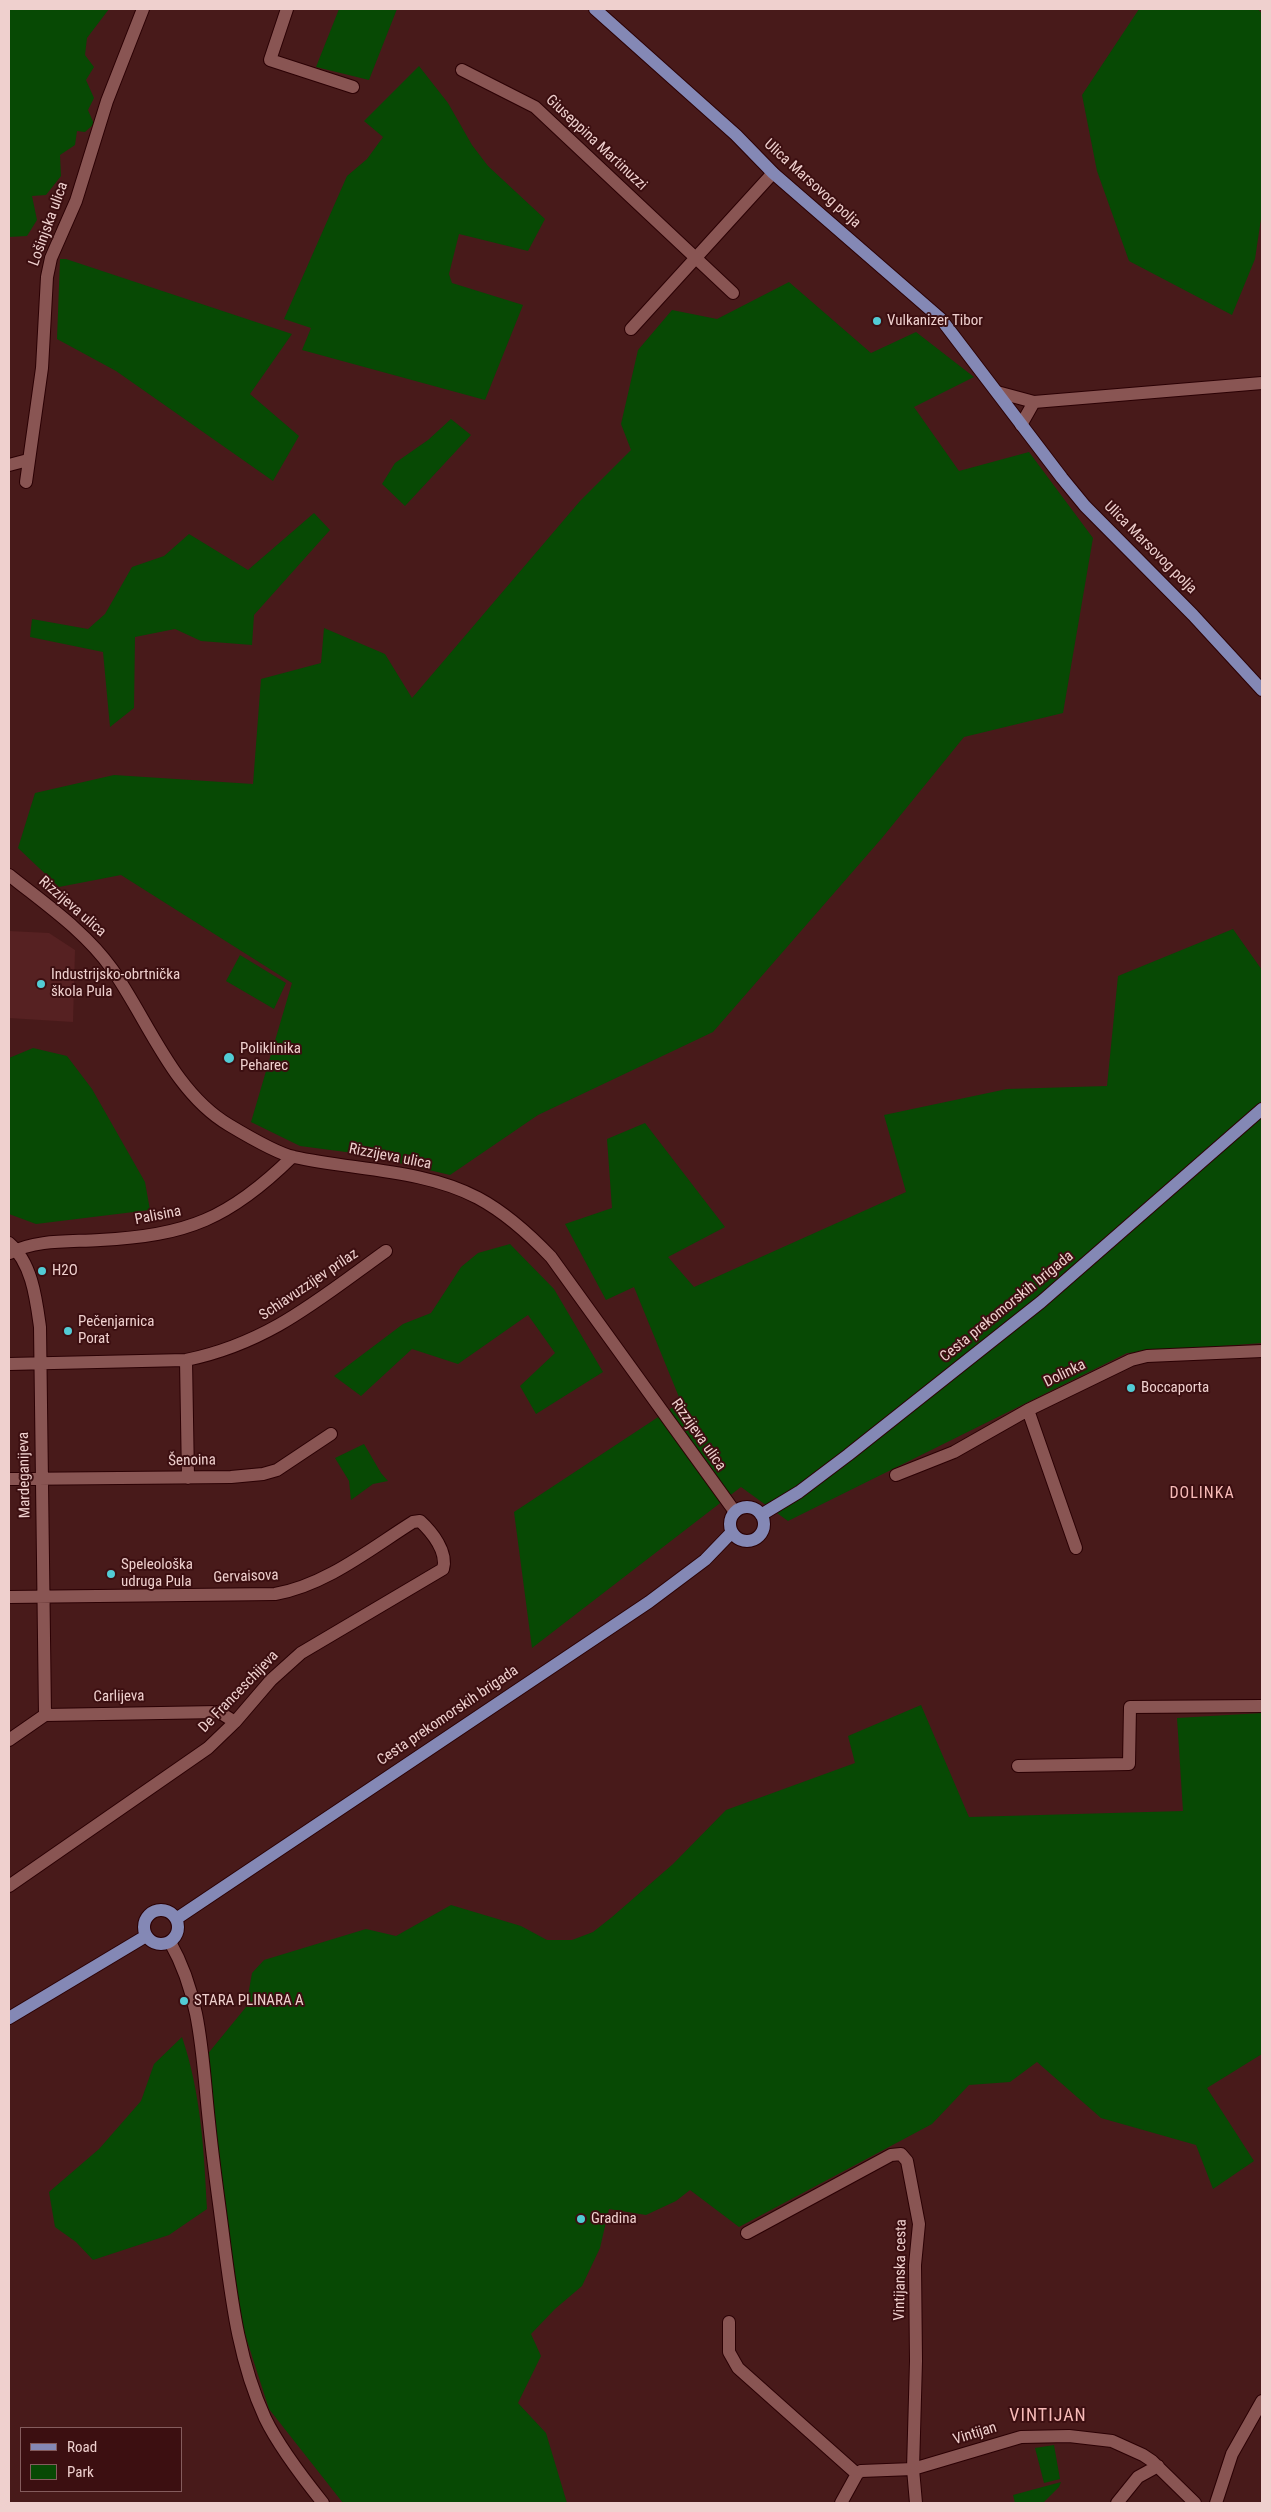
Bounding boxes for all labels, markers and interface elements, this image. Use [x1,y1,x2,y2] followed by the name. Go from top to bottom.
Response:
[542,91,650,195] street label: Giuseppina Martinuzzi
[760,136,864,232] street label: Ulica Marsovog polja
[25,180,73,268] street label: Lošinjska ulica
[887,312,983,330] place label: Vulkanizer Tibor
[871,315,883,327] marker: Vulkanizer Tibor
[1100,498,1200,598] street label: Ulica Marsovog polja
[35,873,109,941] street label: Rizzijeva ulica
[51,966,180,1001] place label: Industrijsko-obrtnička škola Pula
[35,978,47,990] marker: Industrijsko-obrtnička škola Pula
[240,1040,301,1075] place label: Poliklinika Peharec
[222,1051,236,1065] marker: Poliklinika Peharec
[347,1140,433,1174] street label: Rizzijeva ulica
[133,1203,183,1229] street label: Palisina
[256,1245,362,1325] street label: Schiavuzzijev prilaz
[937,1248,1077,1366] street label: Cesta prekomorskih brigada
[52,1262,78,1280] place label: H2O
[36,1265,48,1277] marker: H2O
[78,1313,154,1348] place label: Pečenjarnica Porat
[62,1325,74,1337] marker: Pečenjarnica Porat
[1041,1356,1089,1392] street label: Dolinka
[1141,1379,1209,1397] place label: Boccaporta
[1125,1382,1137,1394] marker: Boccaporta
[667,1396,729,1474] street label: Rizzijeva ulica
[15,1432,35,1518] street label: Mardeganijeva
[168,1452,216,1470] street label: Šenoina
[1169,1484,1235,1504] district label: DOLINKA
[121,1556,193,1591] place label: Speleološka udruga Pula
[213,1567,279,1587] street label: Gervaisova
[105,1568,117,1580] marker: Speleološka udruga Pula
[195,1647,283,1737] street label: De Franceschijeva
[374,1662,522,1770] street label: Cesta prekomorskih brigada
[93,1688,145,1706] street label: Carlijeva
[194,1992,304,2010] place label: STARA PLINARA A
[178,1995,190,2007] marker: STARA PLINARA A
[591,2210,637,2228] place label: Gradina
[575,2213,587,2225] marker: Gradina
[891,2219,911,2321] street label: Vintijanska cesta
[1008,2405,1088,2427] district label: VINTIJAN
[951,2419,999,2449] street label: Vintijan
[20,2427,182,2492] legend
[67,2438,97,2456] text: Road
[67,2463,94,2481] text: Park

